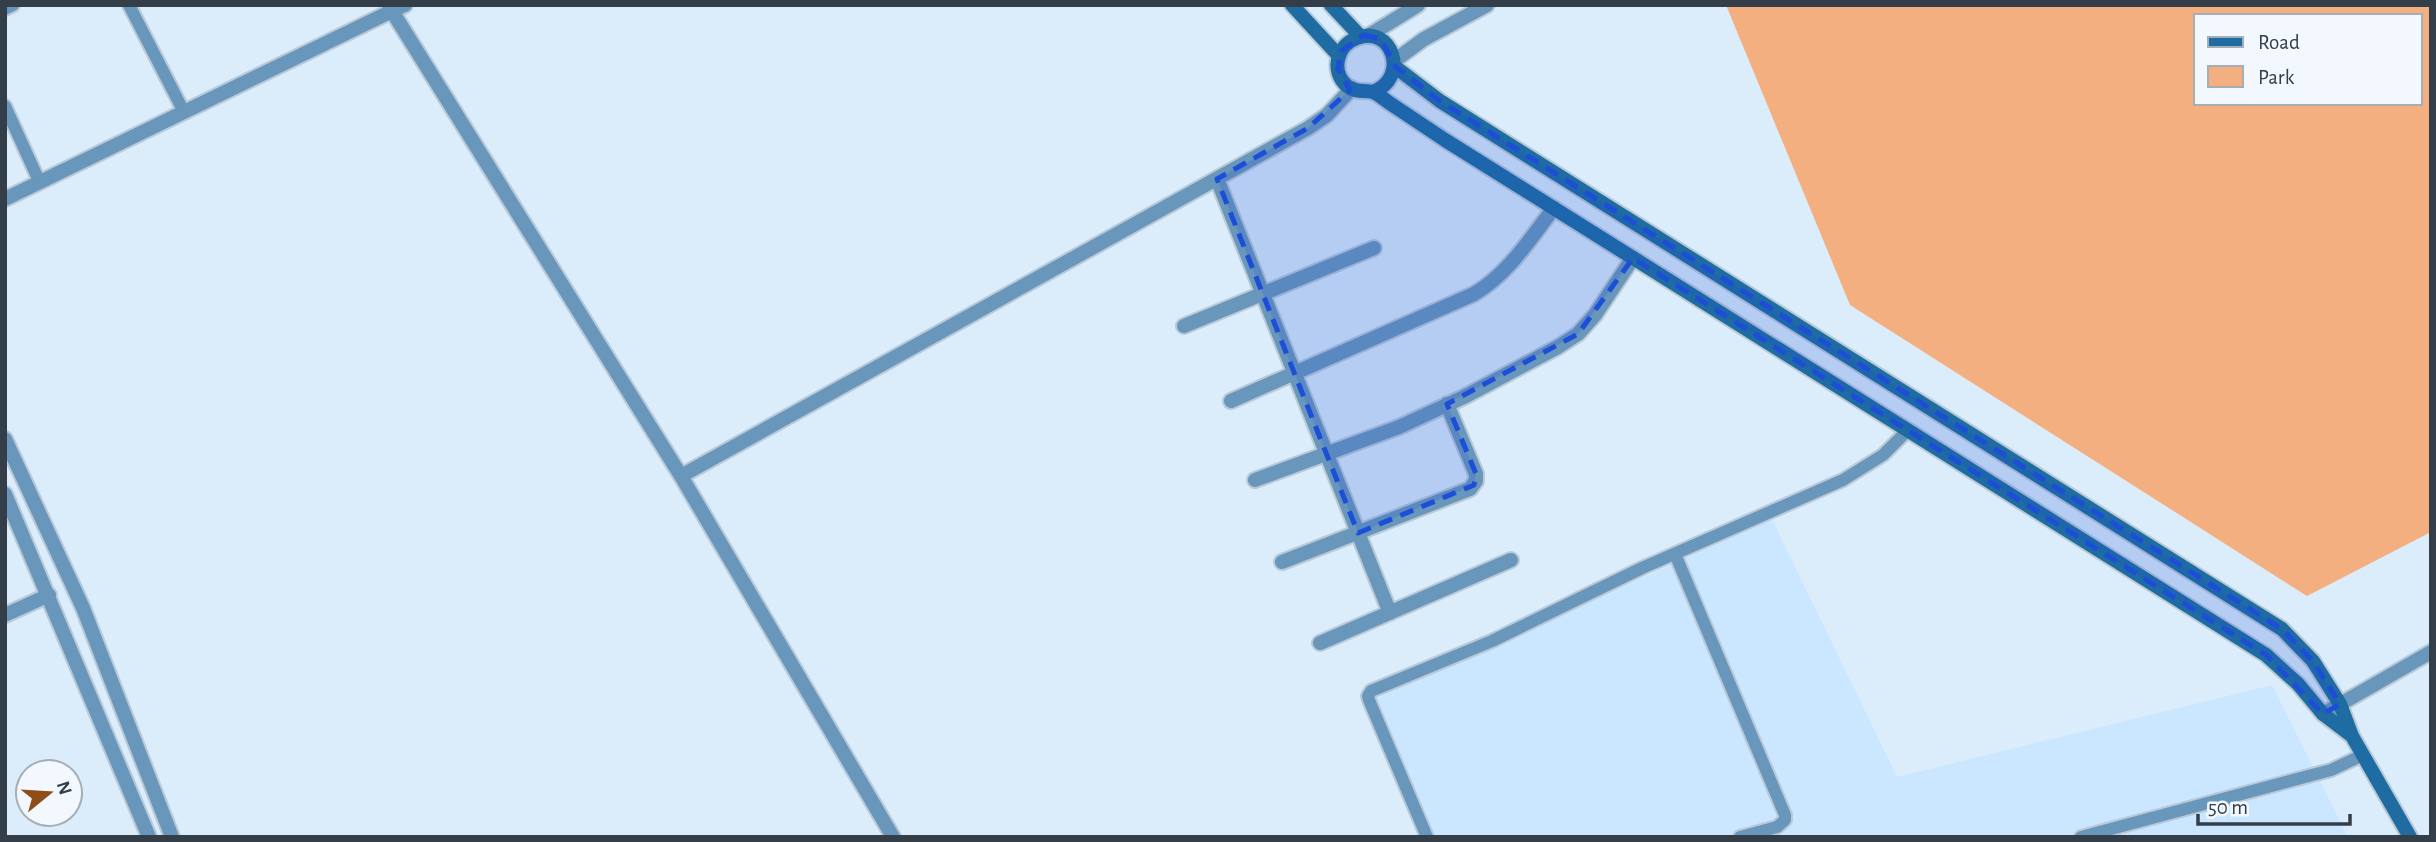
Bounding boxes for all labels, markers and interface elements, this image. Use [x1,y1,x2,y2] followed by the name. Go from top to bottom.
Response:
[2194,14,2422,105] legend
[2258,32,2300,53] text: Road
[2258,67,2295,88] text: Park
[14,758,84,828] north arrow
[53,779,75,797] text: N
[2198,782,2350,826] scale bar
[2208,797,2248,818] text: 50 m

